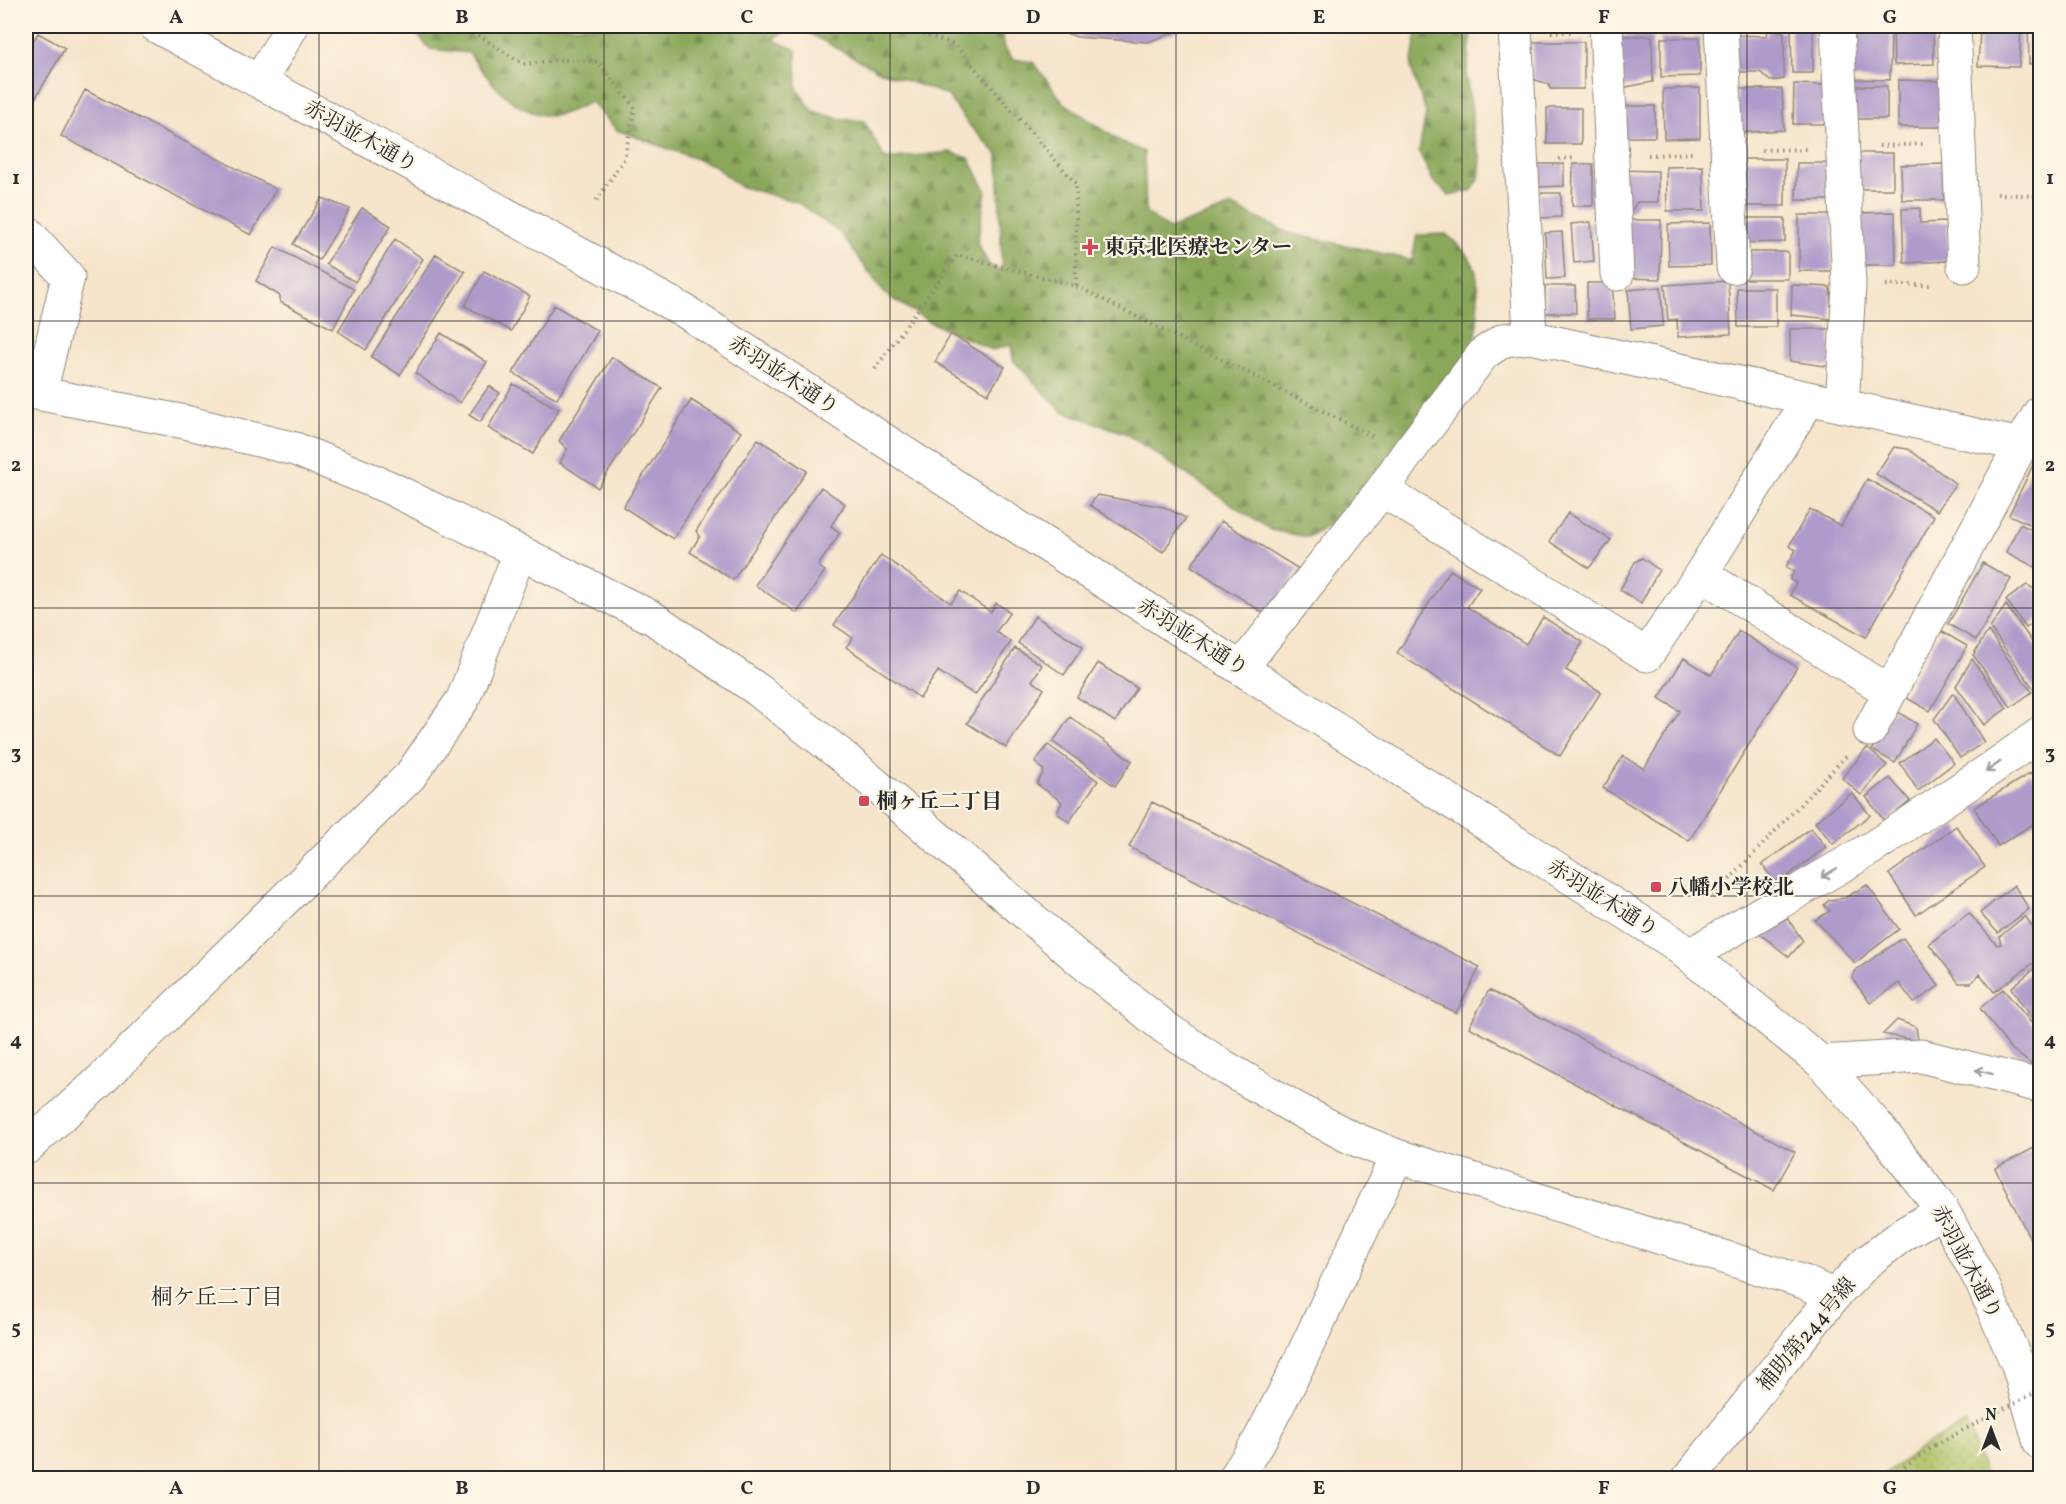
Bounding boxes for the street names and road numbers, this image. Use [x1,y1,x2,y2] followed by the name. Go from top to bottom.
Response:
[298,94,422,181] street label: 赤羽並木通り
[722,330,844,423] street label: 赤羽並木通り
[1131,593,1253,684] street label: 赤羽並木通り
[1541,854,1663,945] street label: 赤羽並木通り
[1923,1200,2008,1325] street label: 赤羽並木通り
[1751,1272,1863,1398] street label: 補助第244号線

